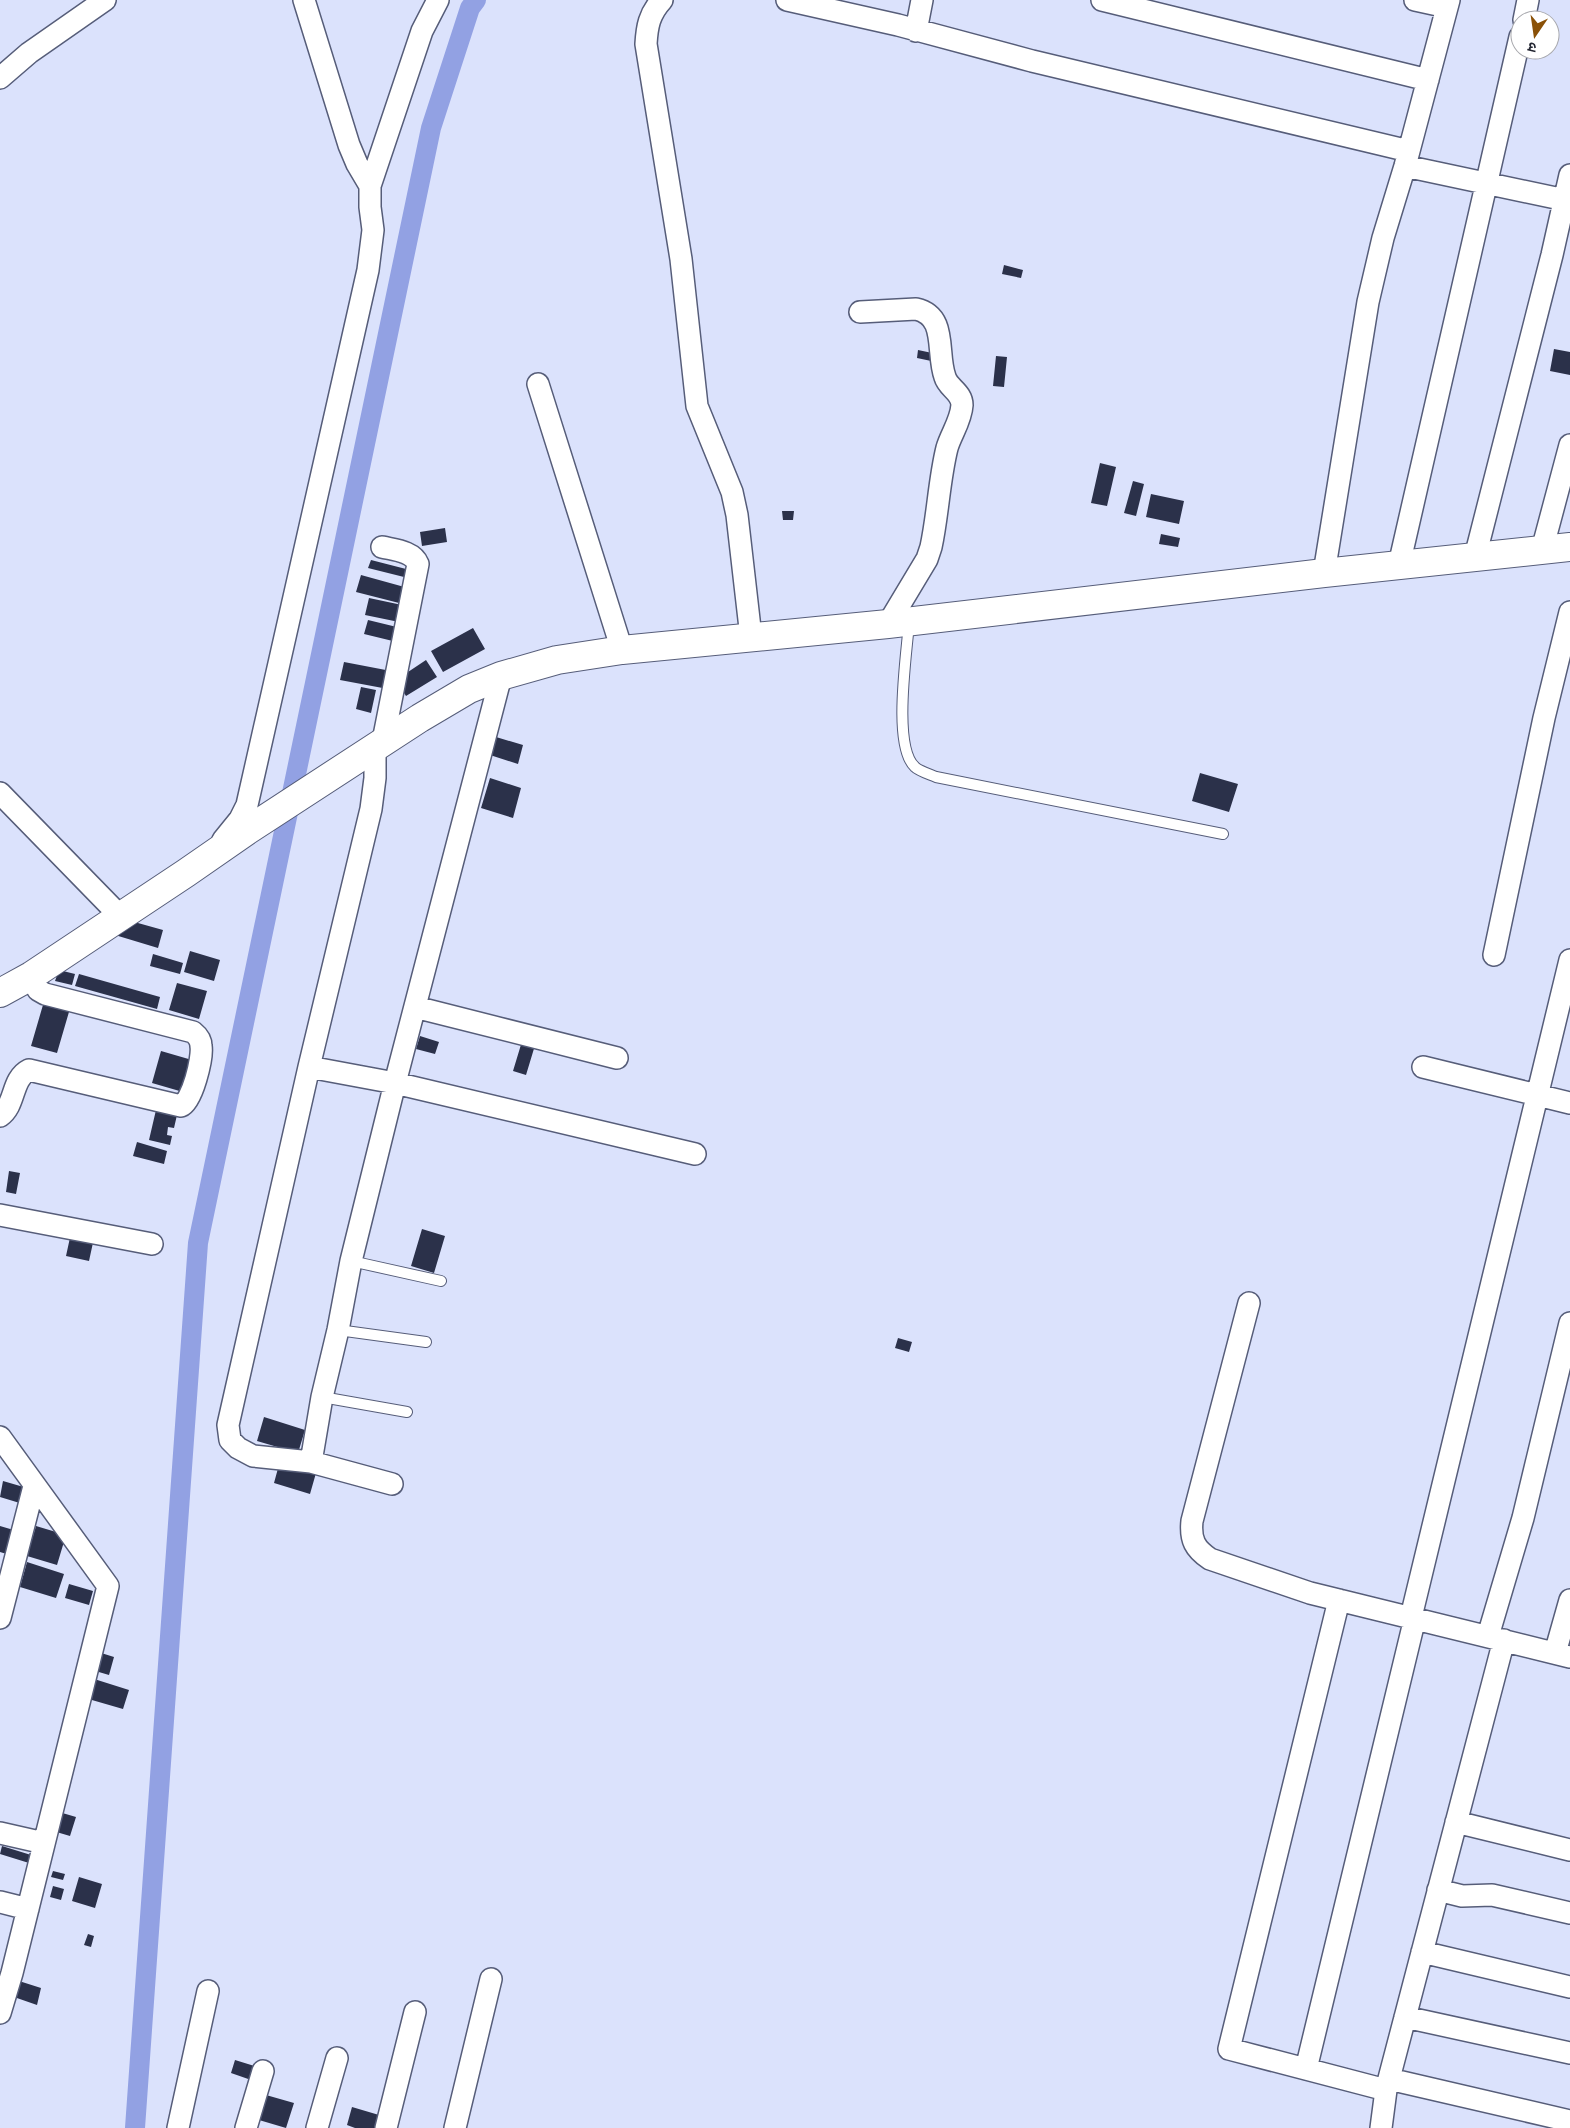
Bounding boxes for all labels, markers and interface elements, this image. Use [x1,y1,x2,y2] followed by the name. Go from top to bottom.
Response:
[1510,10,1560,60] north arrow
[1525,38,1538,57] text: उ

